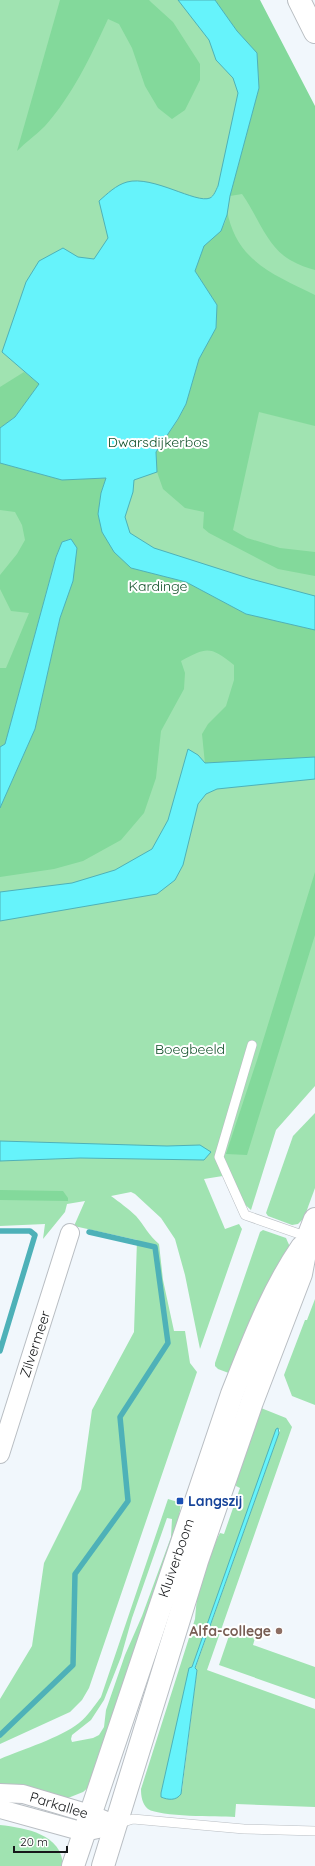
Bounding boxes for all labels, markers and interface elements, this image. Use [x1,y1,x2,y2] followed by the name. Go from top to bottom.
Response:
[108,433,208,451] park label: Dwarsdijkerbos
[129,577,188,595] park label: Kardinge
[155,1040,225,1058] park label: Boegbeeld
[16,1308,54,1380] street label: Zilvermeer
[188,1492,242,1510] place label: Langszij
[175,1496,185,1506] marker: Langszij
[154,1516,198,1600] street label: Kluiverboom
[189,1622,271,1640] place label: Alfa-college
[274,1626,284,1636] marker: Alfa-college
[28,1788,90,1822] street label: Parkallee
[14,1828,67,1854] scale bar
[20,1834,48,1849] text: 20 m

